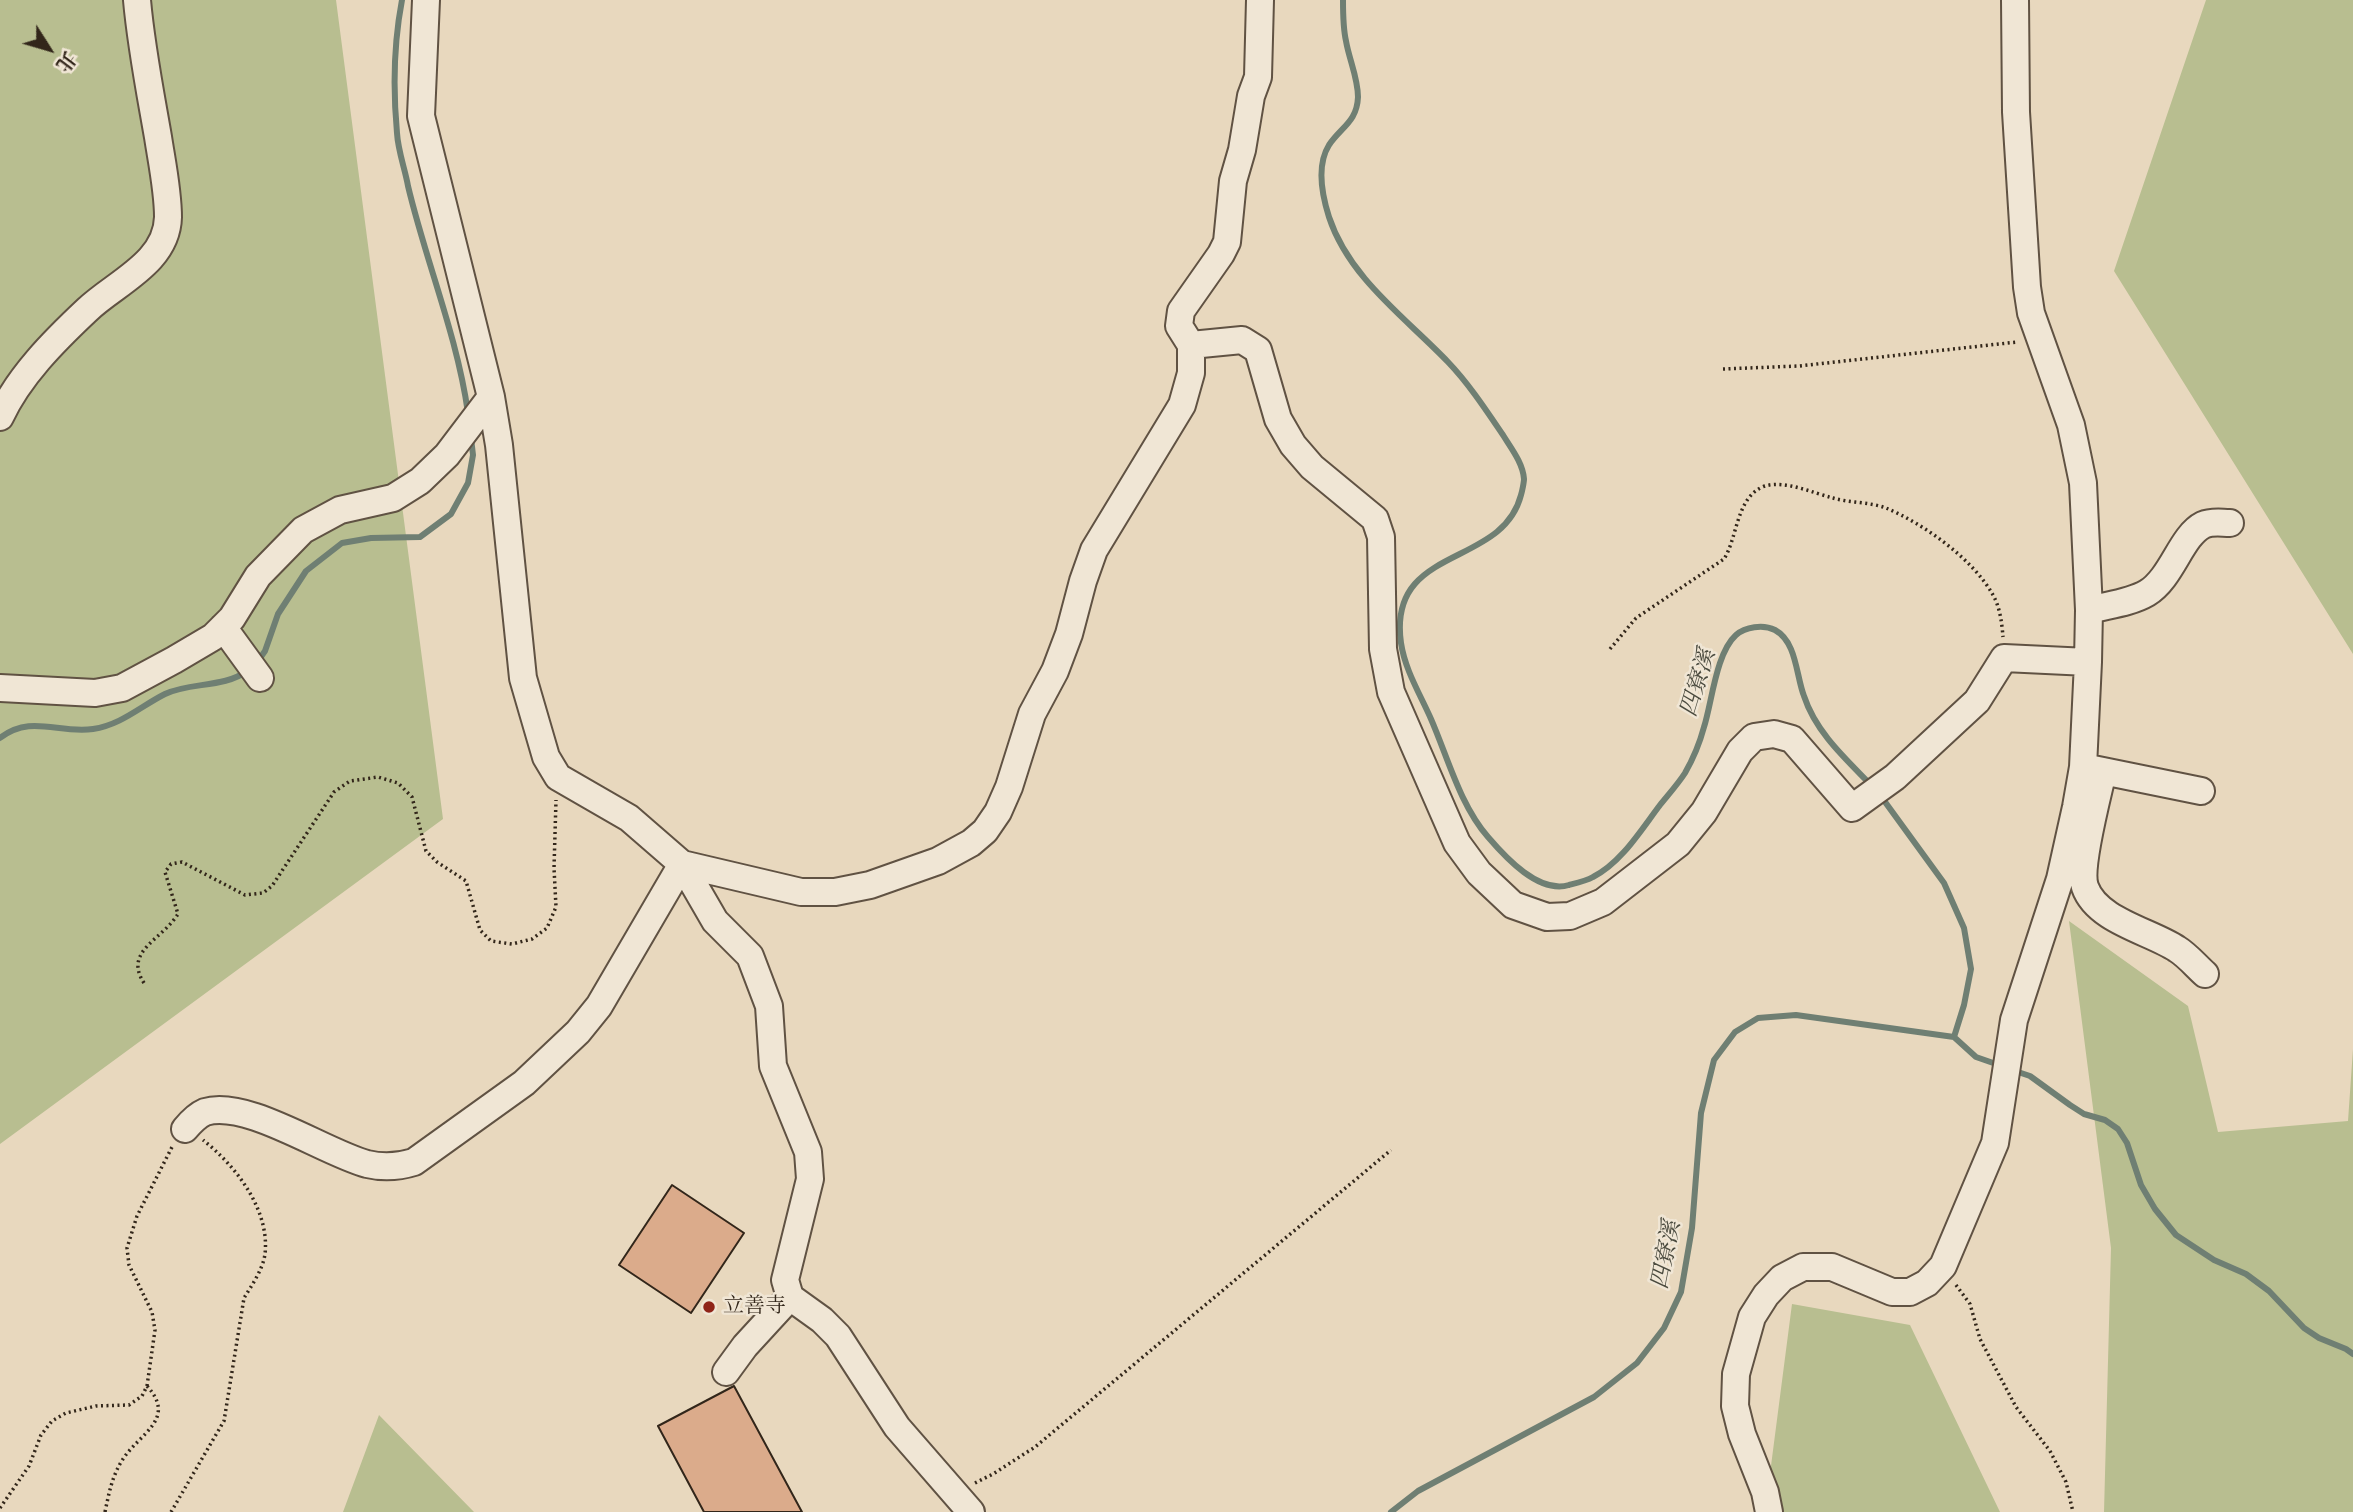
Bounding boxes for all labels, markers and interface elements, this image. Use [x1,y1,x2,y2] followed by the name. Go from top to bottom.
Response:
[14,14,84,84] north arrow
[51,47,81,76] text: 北
[1676,646,1722,720] water label: 四寮溪
[1647,1219,1687,1291] water label: 四寮溪
[723,1294,786,1320] place label: 立善寺
[701,1299,717,1315] marker: 立善寺

